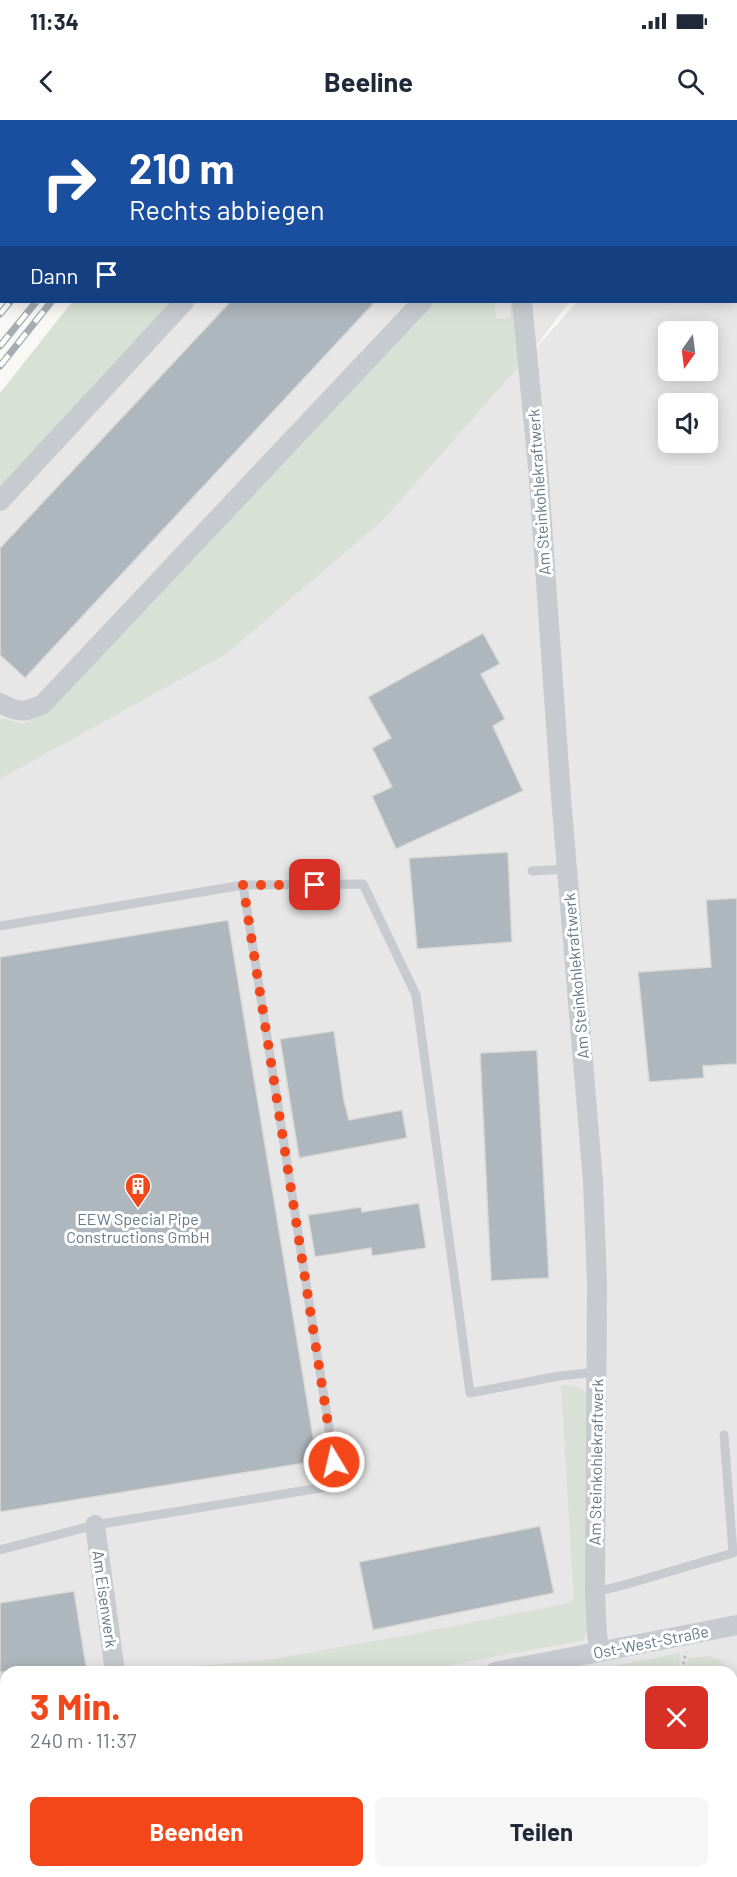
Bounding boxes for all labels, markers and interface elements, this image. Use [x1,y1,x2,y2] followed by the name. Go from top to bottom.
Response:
[30,8,79,34] text: 11:34
[30,65,63,98] icon: back
[324,65,413,97] text: Beeline
[674,65,707,98] icon: search
[129,142,235,192] text: 210 m
[30,144,108,222] icon: right
[129,193,325,225] text: Rechts abbiegen
[90,258,123,291] icon: arrive
[30,262,78,288] text: Dann
[658,321,718,381] north arrow
[658,321,718,453] map controls
[658,393,718,453] button: sound
[523,408,554,576] street label: Am Steinkohlekraftwerk
[289,859,340,910] pin
[298,868,331,901] icon: arrive
[559,892,592,1060] street label: Am Steinkohlekraftwerk
[123,1171,153,1209] building icon: EEW Special Pipe Constructions GmbH
[66,1209,210,1246] place label: EEW Special Pipe Constructions GmbH
[585,1379,606,1545] street label: Am Steinkohlekraftwerk
[302,1430,366,1494] position arrow
[89,1549,122,1649] street label: Am Eisenwerk
[592,1621,710,1662] street label: Ost-West-Straße
[30,1684,121,1727] text: 3 Min.
[645,1686,708,1749] button: close
[30,1728,136,1752] text: 240 m · 11:37
[30,1797,363,1866] button: Beenden
[375,1797,708,1866] button: Teilen

